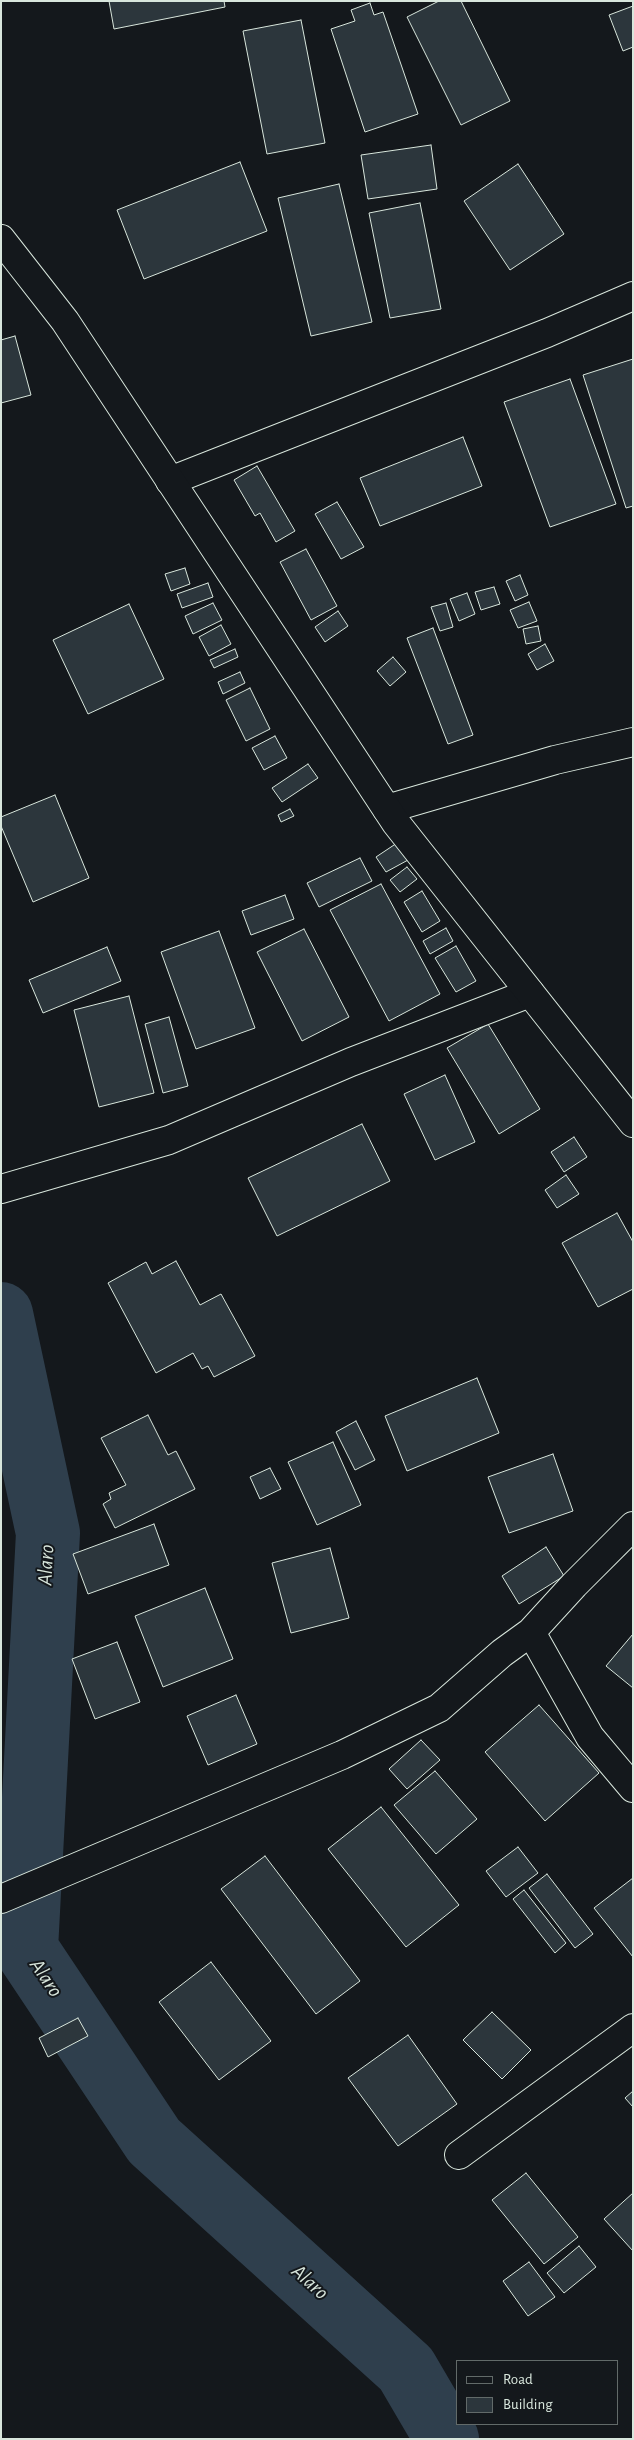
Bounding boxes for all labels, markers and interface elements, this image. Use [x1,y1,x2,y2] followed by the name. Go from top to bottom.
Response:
[32,1544,60,1586] water label: Alaro
[24,1954,68,2002] water label: Alaro
[286,2259,334,2305] water label: Alaro
[456,2360,619,2425] legend
[503,2372,533,2387] text: Road
[503,2397,553,2412] text: Building

